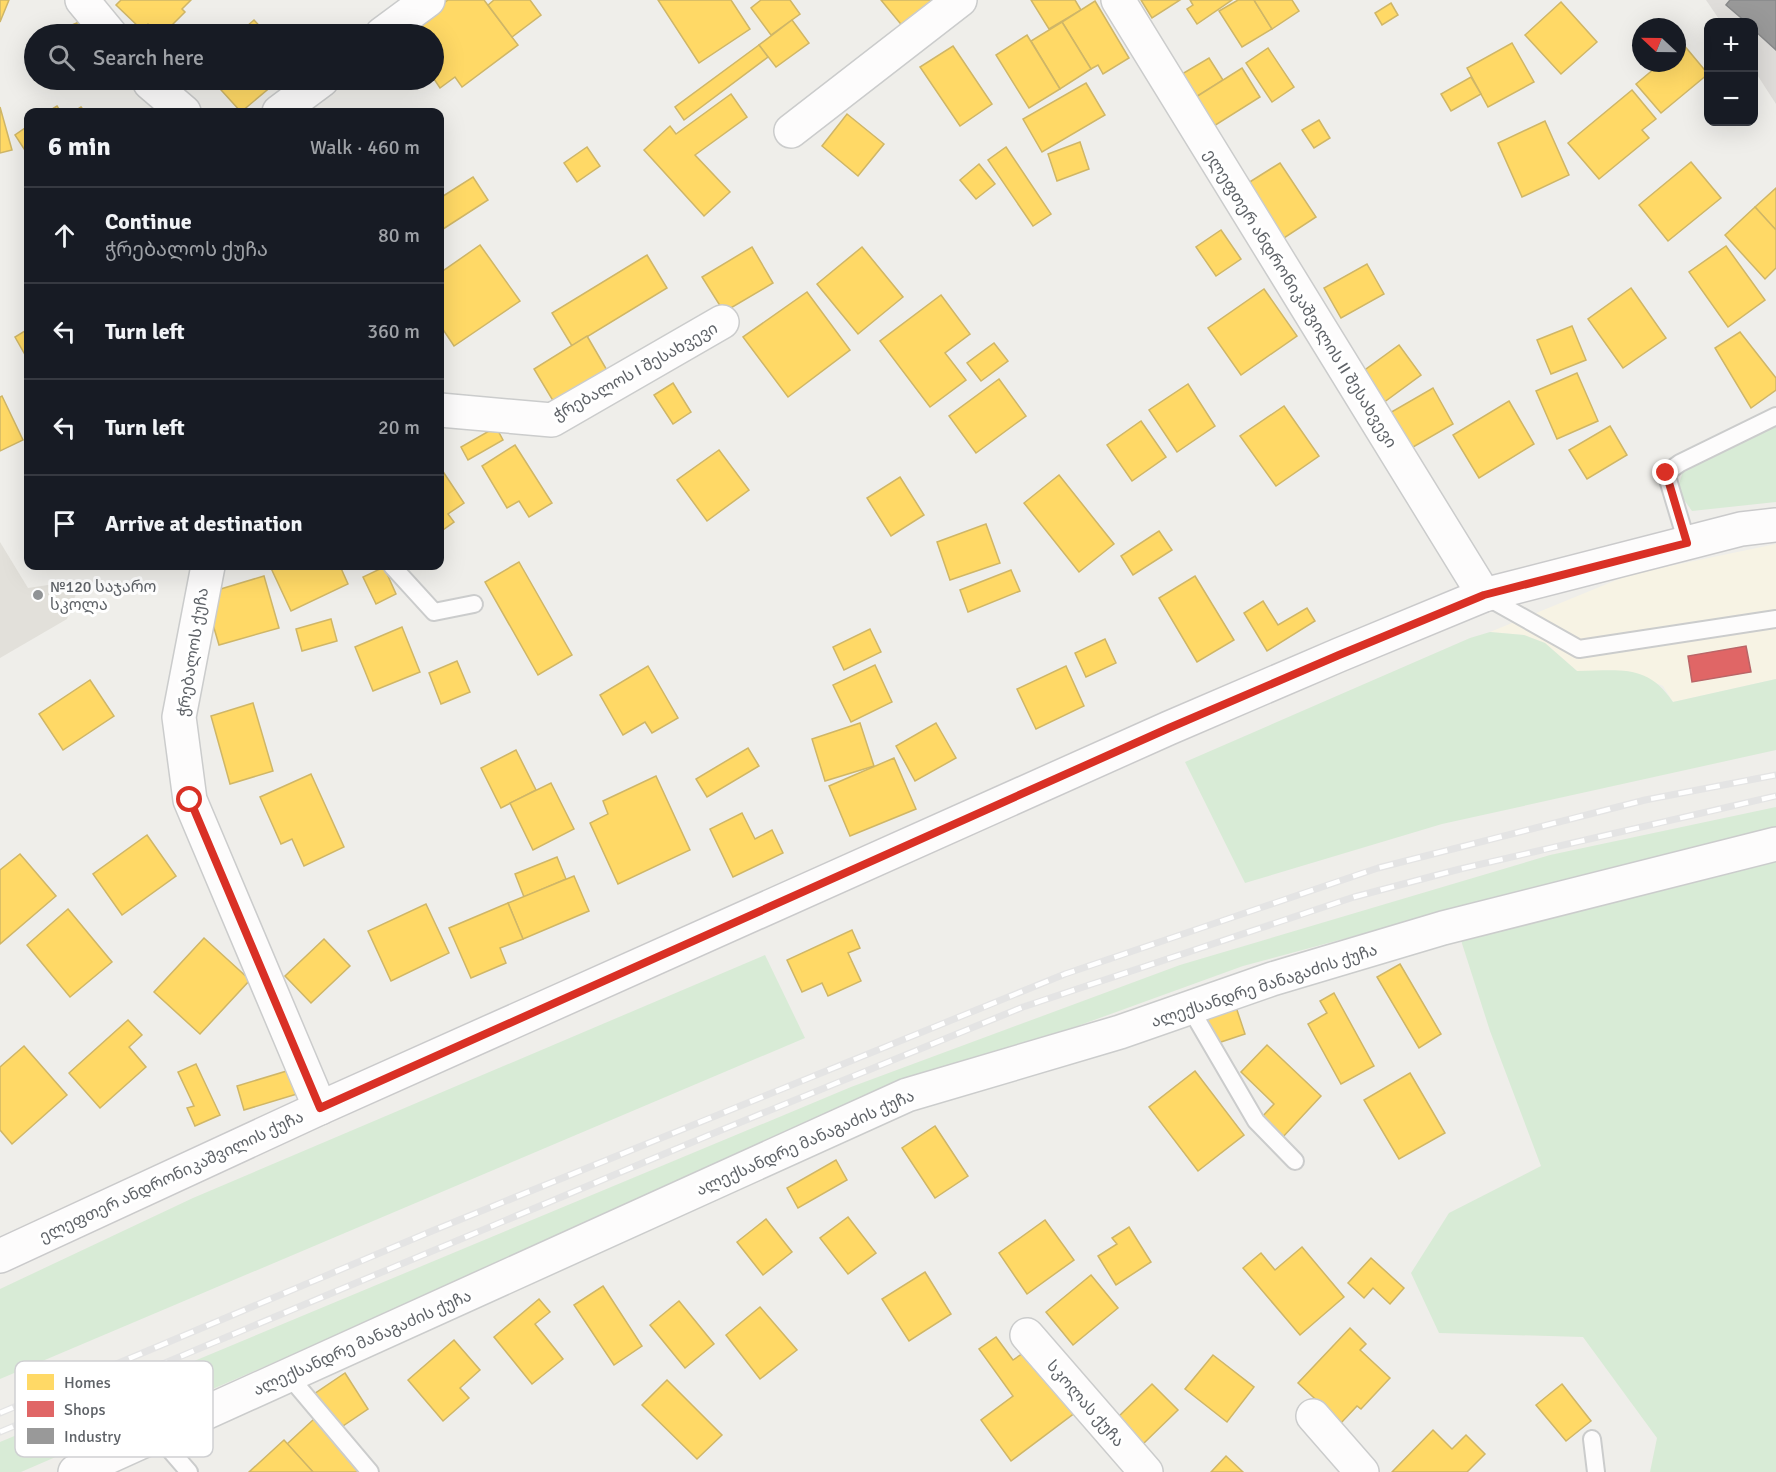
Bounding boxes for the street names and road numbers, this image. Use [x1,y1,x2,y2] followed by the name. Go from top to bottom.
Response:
[1199,145,1401,452] street label: ელეფთერ ანდრონიკაშვილის II შესახვევი
[550,318,721,425] street label: ჭრებალოს I შესახვევი
[173,586,213,718] street label: ჭრებალოს ქუჩა
[1149,940,1380,1032] street label: ალექსანდრე მანაგაძის ქუჩა
[693,1086,918,1200] street label: ალექსანდრე მანაგაძის ქუჩა
[36,1107,307,1247] street label: ელეფთერ ანდრონიკაშვილის ქუჩა
[250,1286,475,1400] street label: ალექსანდრე მანაგაძის ქუჩა
[1042,1356,1128,1451] street label: სკოლას ქუჩა

